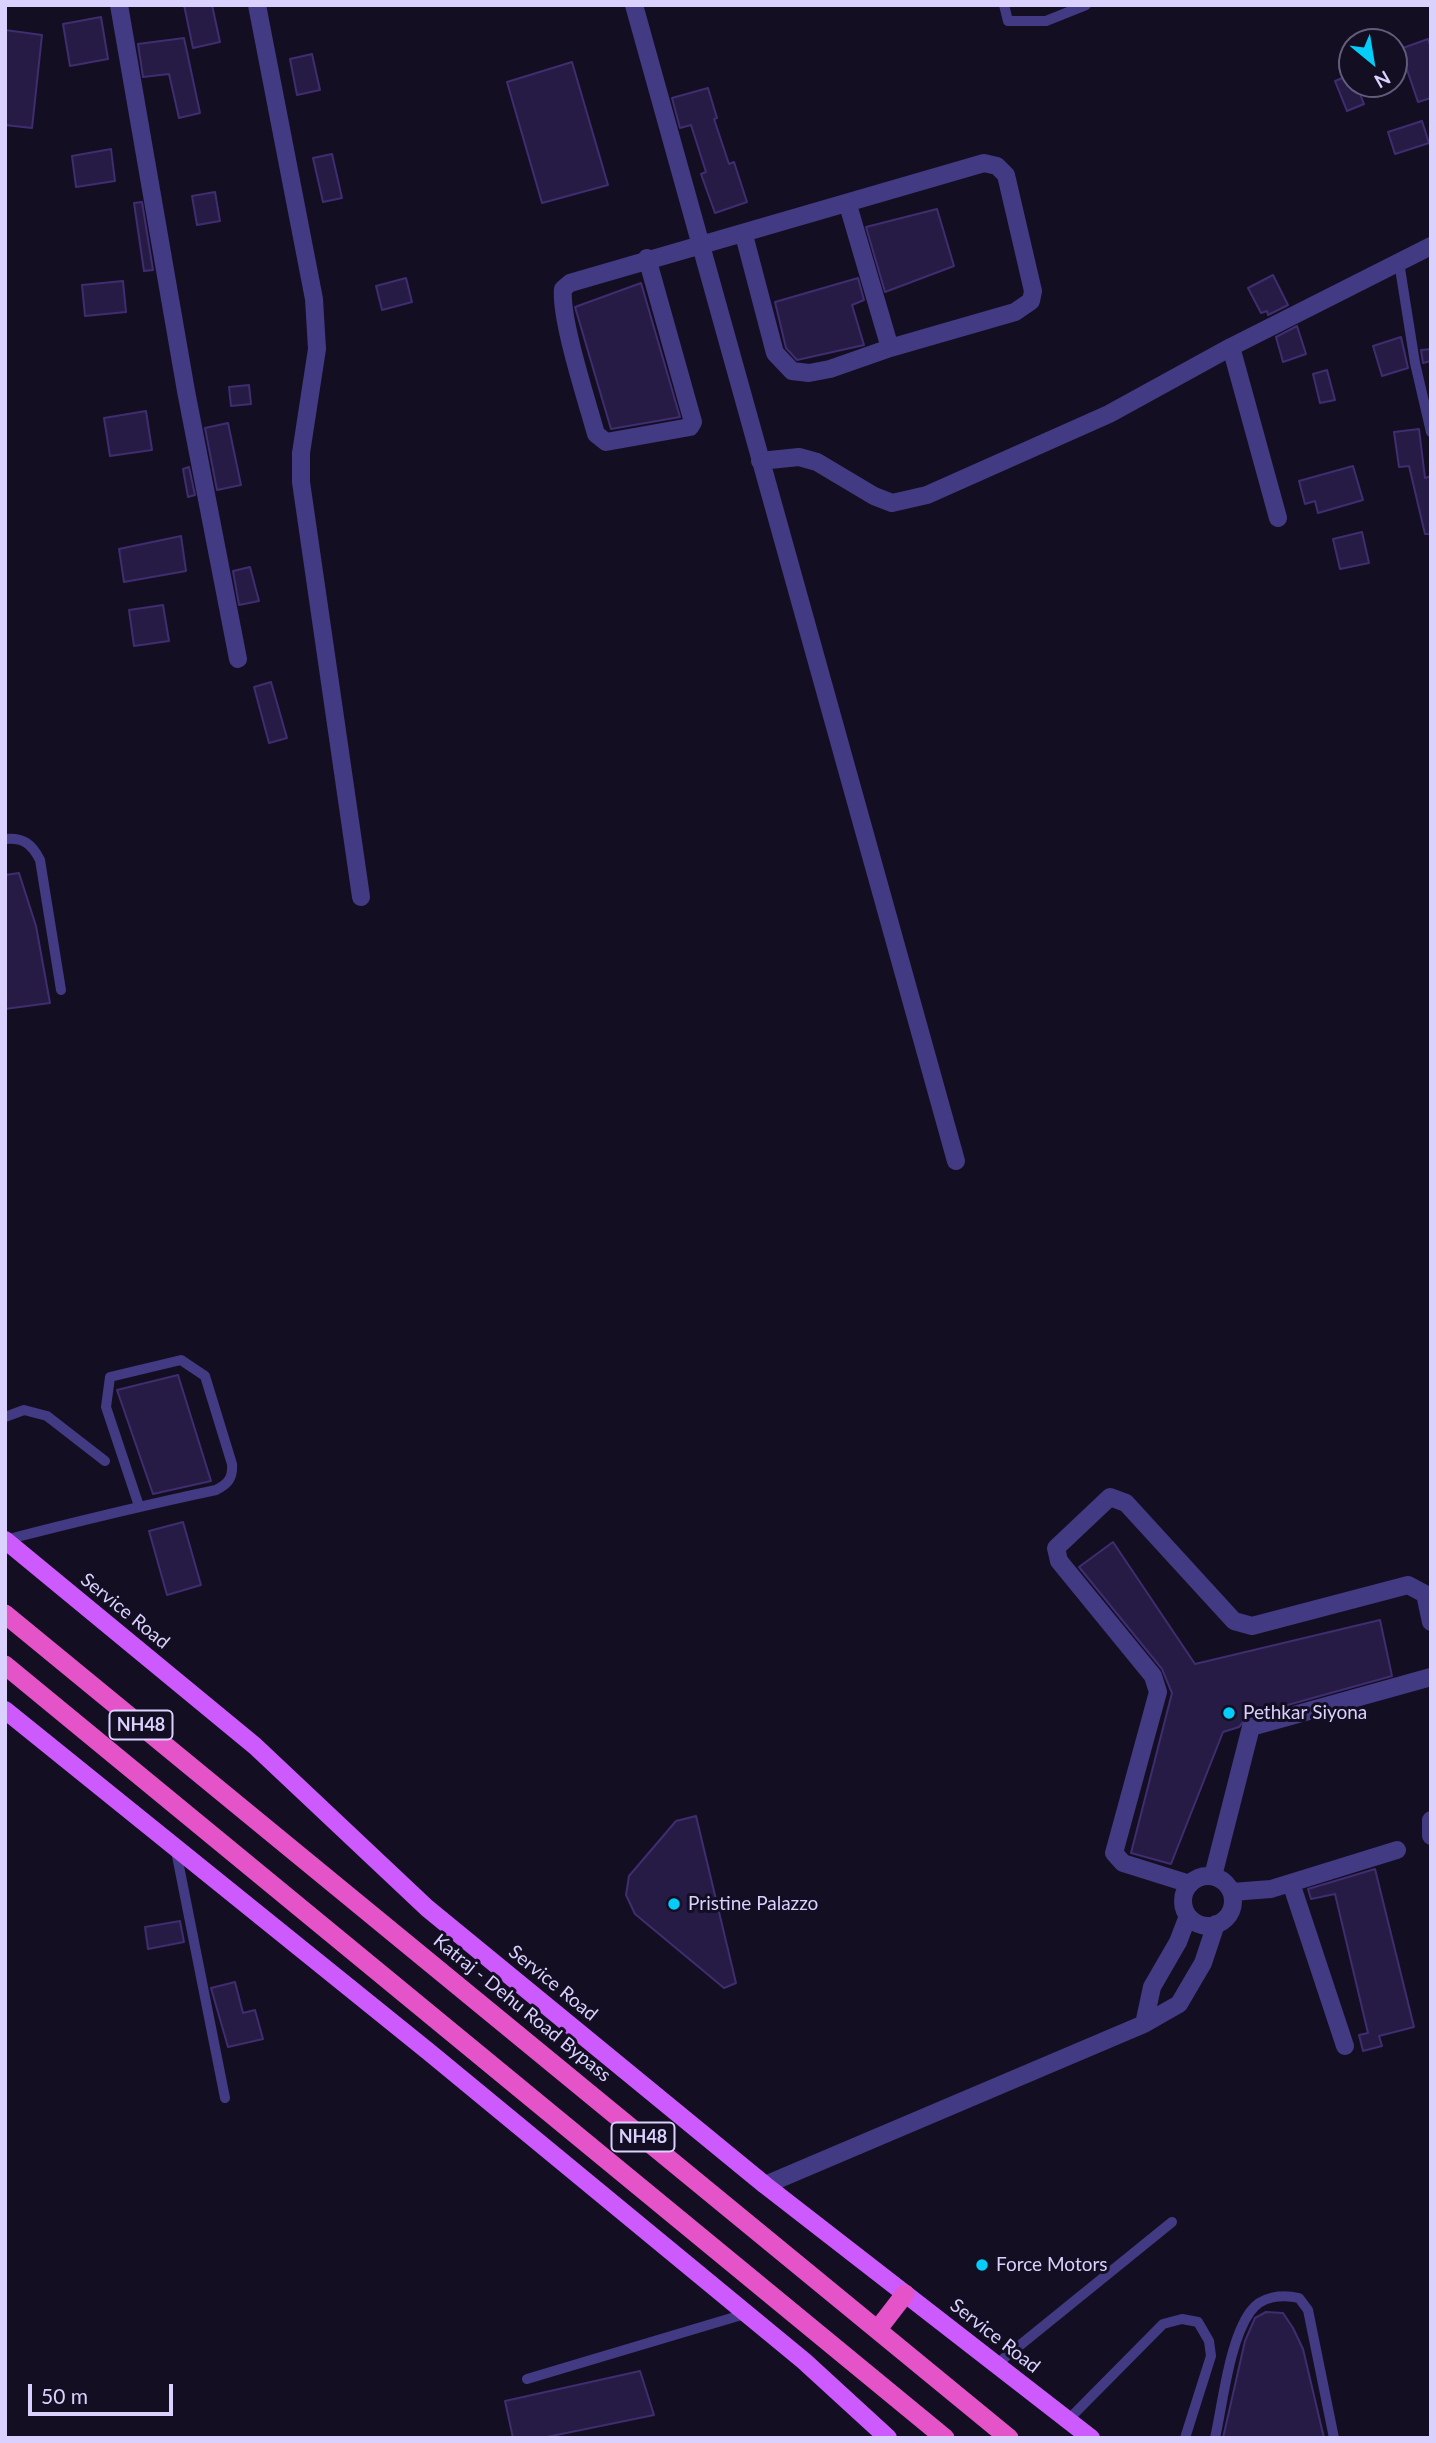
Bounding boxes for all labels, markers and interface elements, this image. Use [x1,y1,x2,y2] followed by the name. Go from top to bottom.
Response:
[1338,28,1408,98] north arrow
[1371,66,1395,94] text: N
[76,1568,174,1654] street label: Service Road
[1243,1702,1367,1724] place label: Pethkar Siyona
[1221,1705,1237,1721] marker: Pethkar Siyona
[110,1710,172,1740] road number: NH48
[688,1893,818,1915] place label: Pristine Palazzo
[666,1896,682,1912] marker: Pristine Palazzo
[429,1929,615,2087] street label: Katraj - Dehu Road Bypass
[504,1940,602,2026] street label: Service Road
[612,2122,674,2152] road number: NH48
[996,2254,1108,2276] place label: Force Motors
[974,2257,990,2273] marker: Force Motors
[946,2294,1044,2378] street label: Service Road
[32,2370,177,2414] scale bar
[41,2383,88,2408] text: 50 m

